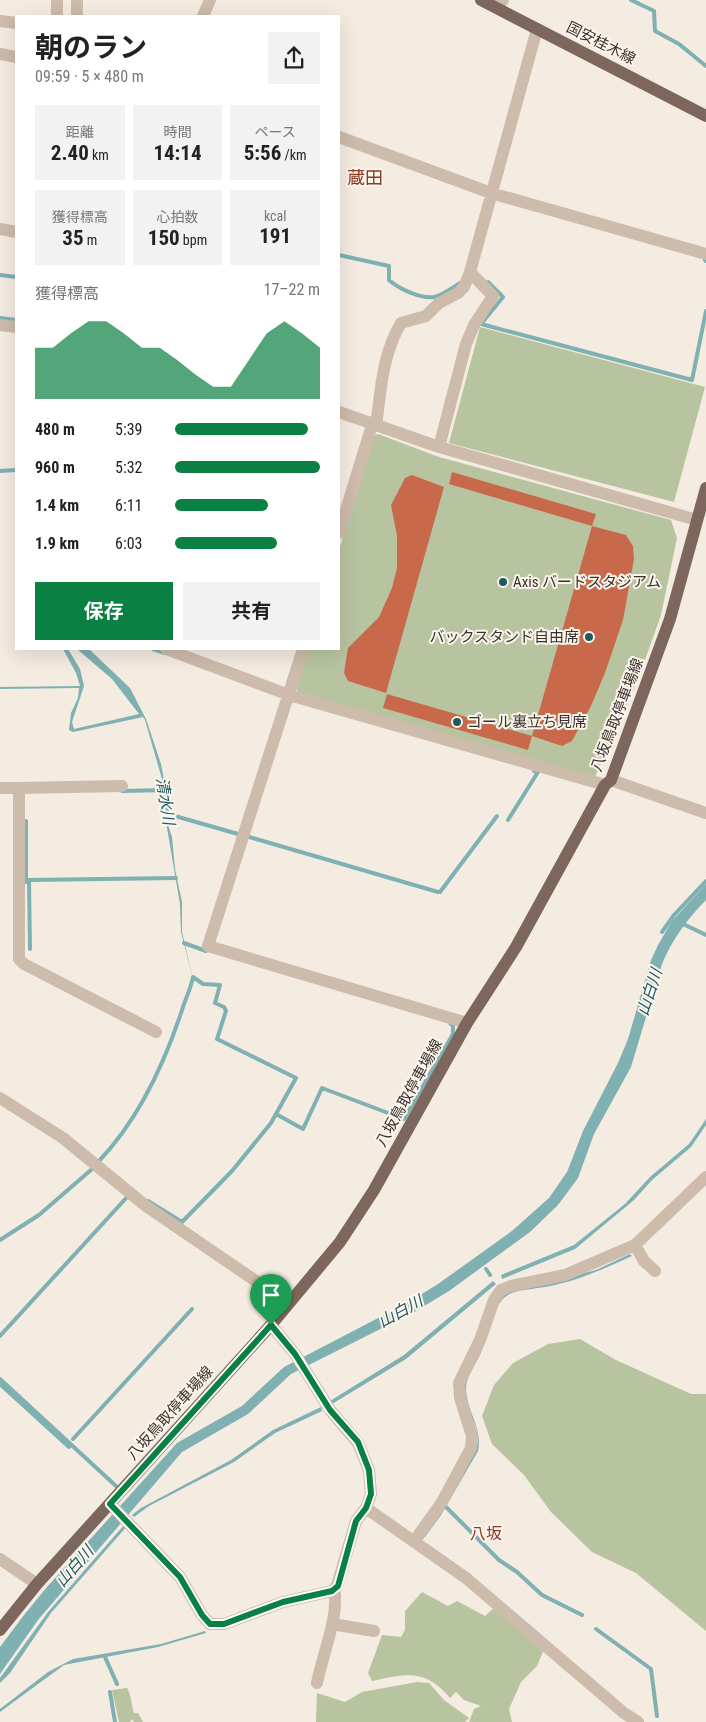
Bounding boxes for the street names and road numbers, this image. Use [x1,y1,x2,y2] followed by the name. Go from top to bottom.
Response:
[563,18,639,68] street label: 国安桂木線
[587,656,647,774] street label: 八坂鳥取停車場線
[372,1036,446,1150] street label: 八坂鳥取停車場線
[123,1362,217,1464] street label: 八坂鳥取停車場線

